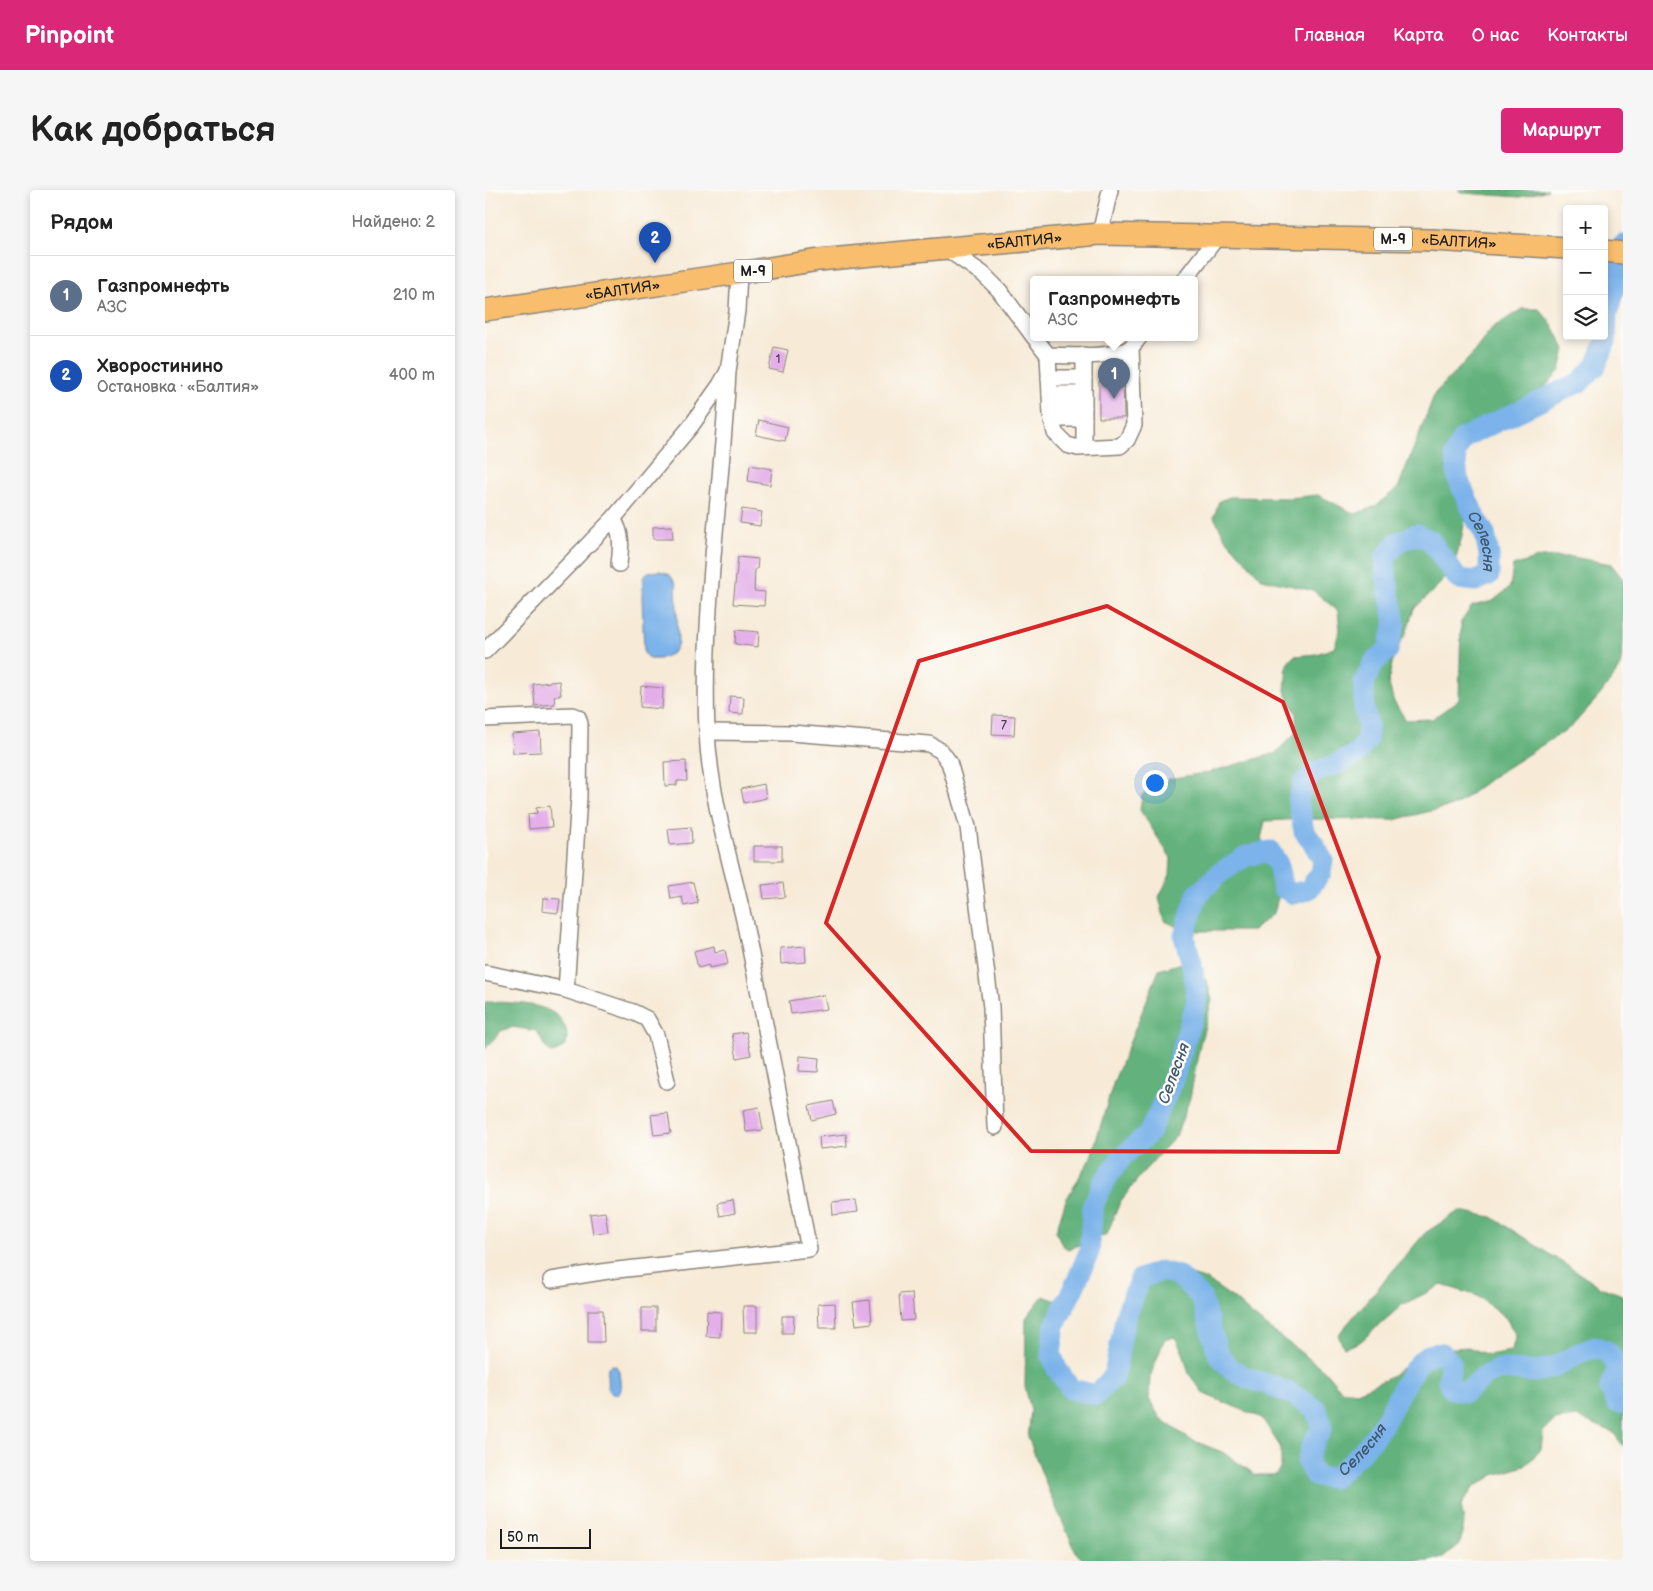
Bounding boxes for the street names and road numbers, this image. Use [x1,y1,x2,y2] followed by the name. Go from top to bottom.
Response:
[1374,228,1412,251] road number: М-9
[986,229,1063,254] street label: «БАЛТИЯ»
[1421,231,1497,254] street label: «БАЛТИЯ»
[734,260,772,282] road number: М-9
[584,276,661,305] street label: «БАЛТИЯ»

